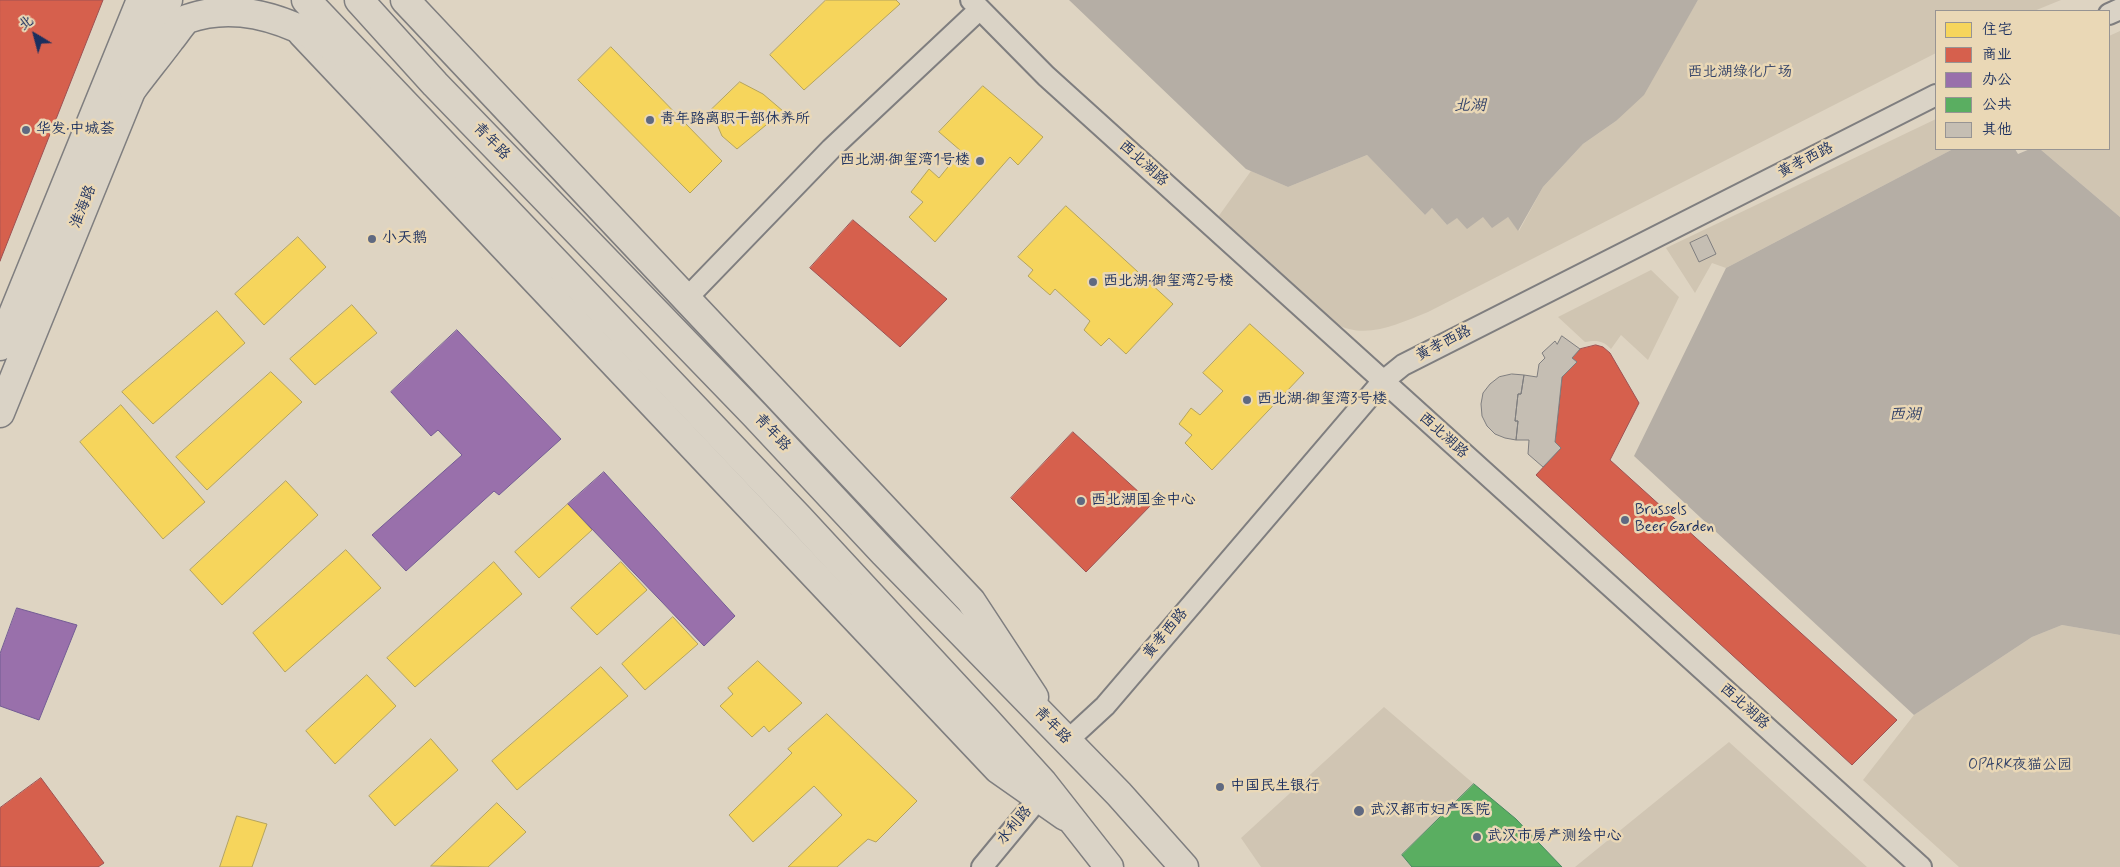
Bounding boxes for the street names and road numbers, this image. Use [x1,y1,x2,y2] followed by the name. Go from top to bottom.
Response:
[469,120,513,164] street label: 青年路
[1115,137,1171,191] street label: 西北湖路
[1775,139,1837,183] street label: 黄孝西路
[67,183,101,231] street label: 淮海路
[1413,322,1475,366] street label: 黄孝西路
[1415,409,1471,463] street label: 西北湖路
[750,410,794,456] street label: 青年路
[1140,605,1192,663] street label: 黄孝西路
[1716,680,1772,734] street label: 西北湖路
[1030,704,1074,748] street label: 青年路
[994,803,1036,849] street label: 水利路

